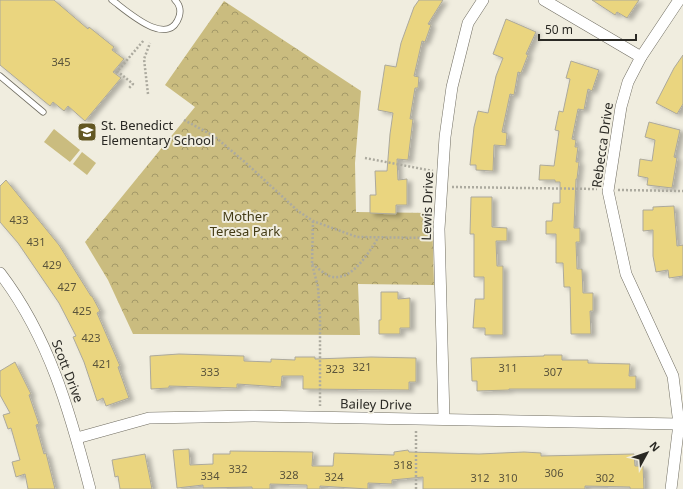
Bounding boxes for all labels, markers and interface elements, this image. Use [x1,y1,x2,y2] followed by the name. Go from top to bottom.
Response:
[539,16,636,42] scale bar
[545,21,573,38] text: 50 m
[52,54,70,69] house number: 345
[587,101,617,189] street label: Rebecca Drive
[101,116,214,149] place label: St. Benedict Elementary School
[76,121,98,143] school or university icon: St. Benedict Elementary School
[417,171,437,241] street label: Lewis Drive
[210,207,280,240] park label: Mother Teresa Park
[10,212,28,227] house number: 433
[27,234,45,249] house number: 431
[43,257,61,272] house number: 429
[58,279,76,294] house number: 427
[73,303,91,318] house number: 425
[82,330,100,345] house number: 423
[48,337,88,405] street label: Scott Drive
[93,356,111,371] house number: 421
[353,359,371,374] house number: 321
[499,360,517,375] house number: 311
[326,361,344,376] house number: 323
[201,364,219,379] house number: 333
[544,364,562,379] house number: 307
[340,394,412,414] street label: Bailey Drive
[627,433,667,473] north arrow
[646,438,664,455] text: N
[394,457,412,472] house number: 318
[229,461,247,476] house number: 332
[545,465,563,480] house number: 306
[280,467,298,482] house number: 328
[201,468,220,483] house number: 334
[325,469,344,484] house number: 324
[471,470,489,485] house number: 312
[499,470,517,485] house number: 310
[596,470,614,485] house number: 302

